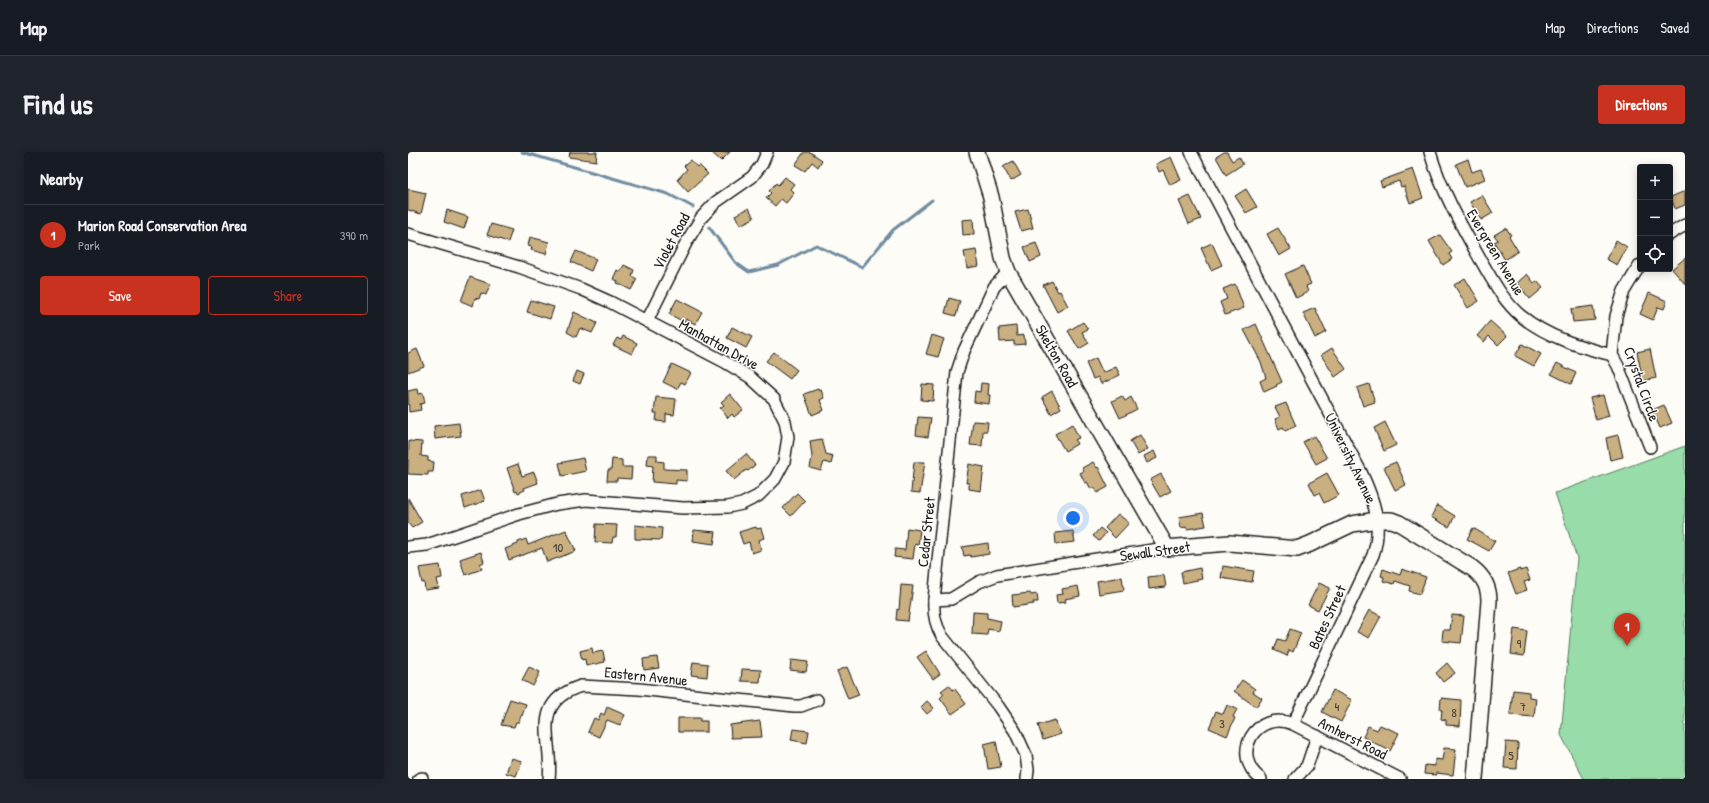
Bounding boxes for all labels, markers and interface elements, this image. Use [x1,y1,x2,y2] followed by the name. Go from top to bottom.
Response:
[20,15,47,41] text: Map
[1545,18,1565,37] text: Map
[1587,18,1638,37] text: Directions
[1660,18,1689,37] text: Saved
[24,85,93,123] text: Find us
[1598,85,1685,124] button: Directions
[1637,164,1673,272] map controls
[1637,164,1673,200] button: +
[40,167,83,190] text: Nearby
[1637,200,1673,236] button: −
[1462,205,1530,299] street label: Evergreen Avenue
[647,209,695,273] street label: Violet Road
[78,215,246,236] text: Marion Road Conservation Area
[51,226,55,244] text: 1
[340,226,368,244] text: 390 m
[78,236,100,254] text: Park
[1637,236,1673,272] button: locate
[40,276,200,315] button: Save
[208,276,368,315] button: Share
[675,313,763,375] street label: Manhattan Drive
[1031,321,1083,391] street label: Skelton Road
[1619,344,1665,424] street label: Crystal Circle
[1320,409,1382,507] street label: University Avenue
[912,495,940,568] street label: Cedar Street
[1063,508,1083,528] your location
[1119,536,1192,566] street label: Sewall Street
[553,538,563,556] house number: 10
[1303,581,1351,653] street label: Bates Street
[1614,613,1640,646] pin: 1
[1517,634,1522,652] house number: 9
[603,661,689,691] street label: Eastern Avenue
[1335,697,1340,715] house number: 4
[1520,697,1526,715] house number: 7
[1451,703,1457,721] house number: 8
[1315,712,1391,764] street label: Amherst Road
[1219,714,1225,732] house number: 3
[1508,746,1514,764] house number: 5

